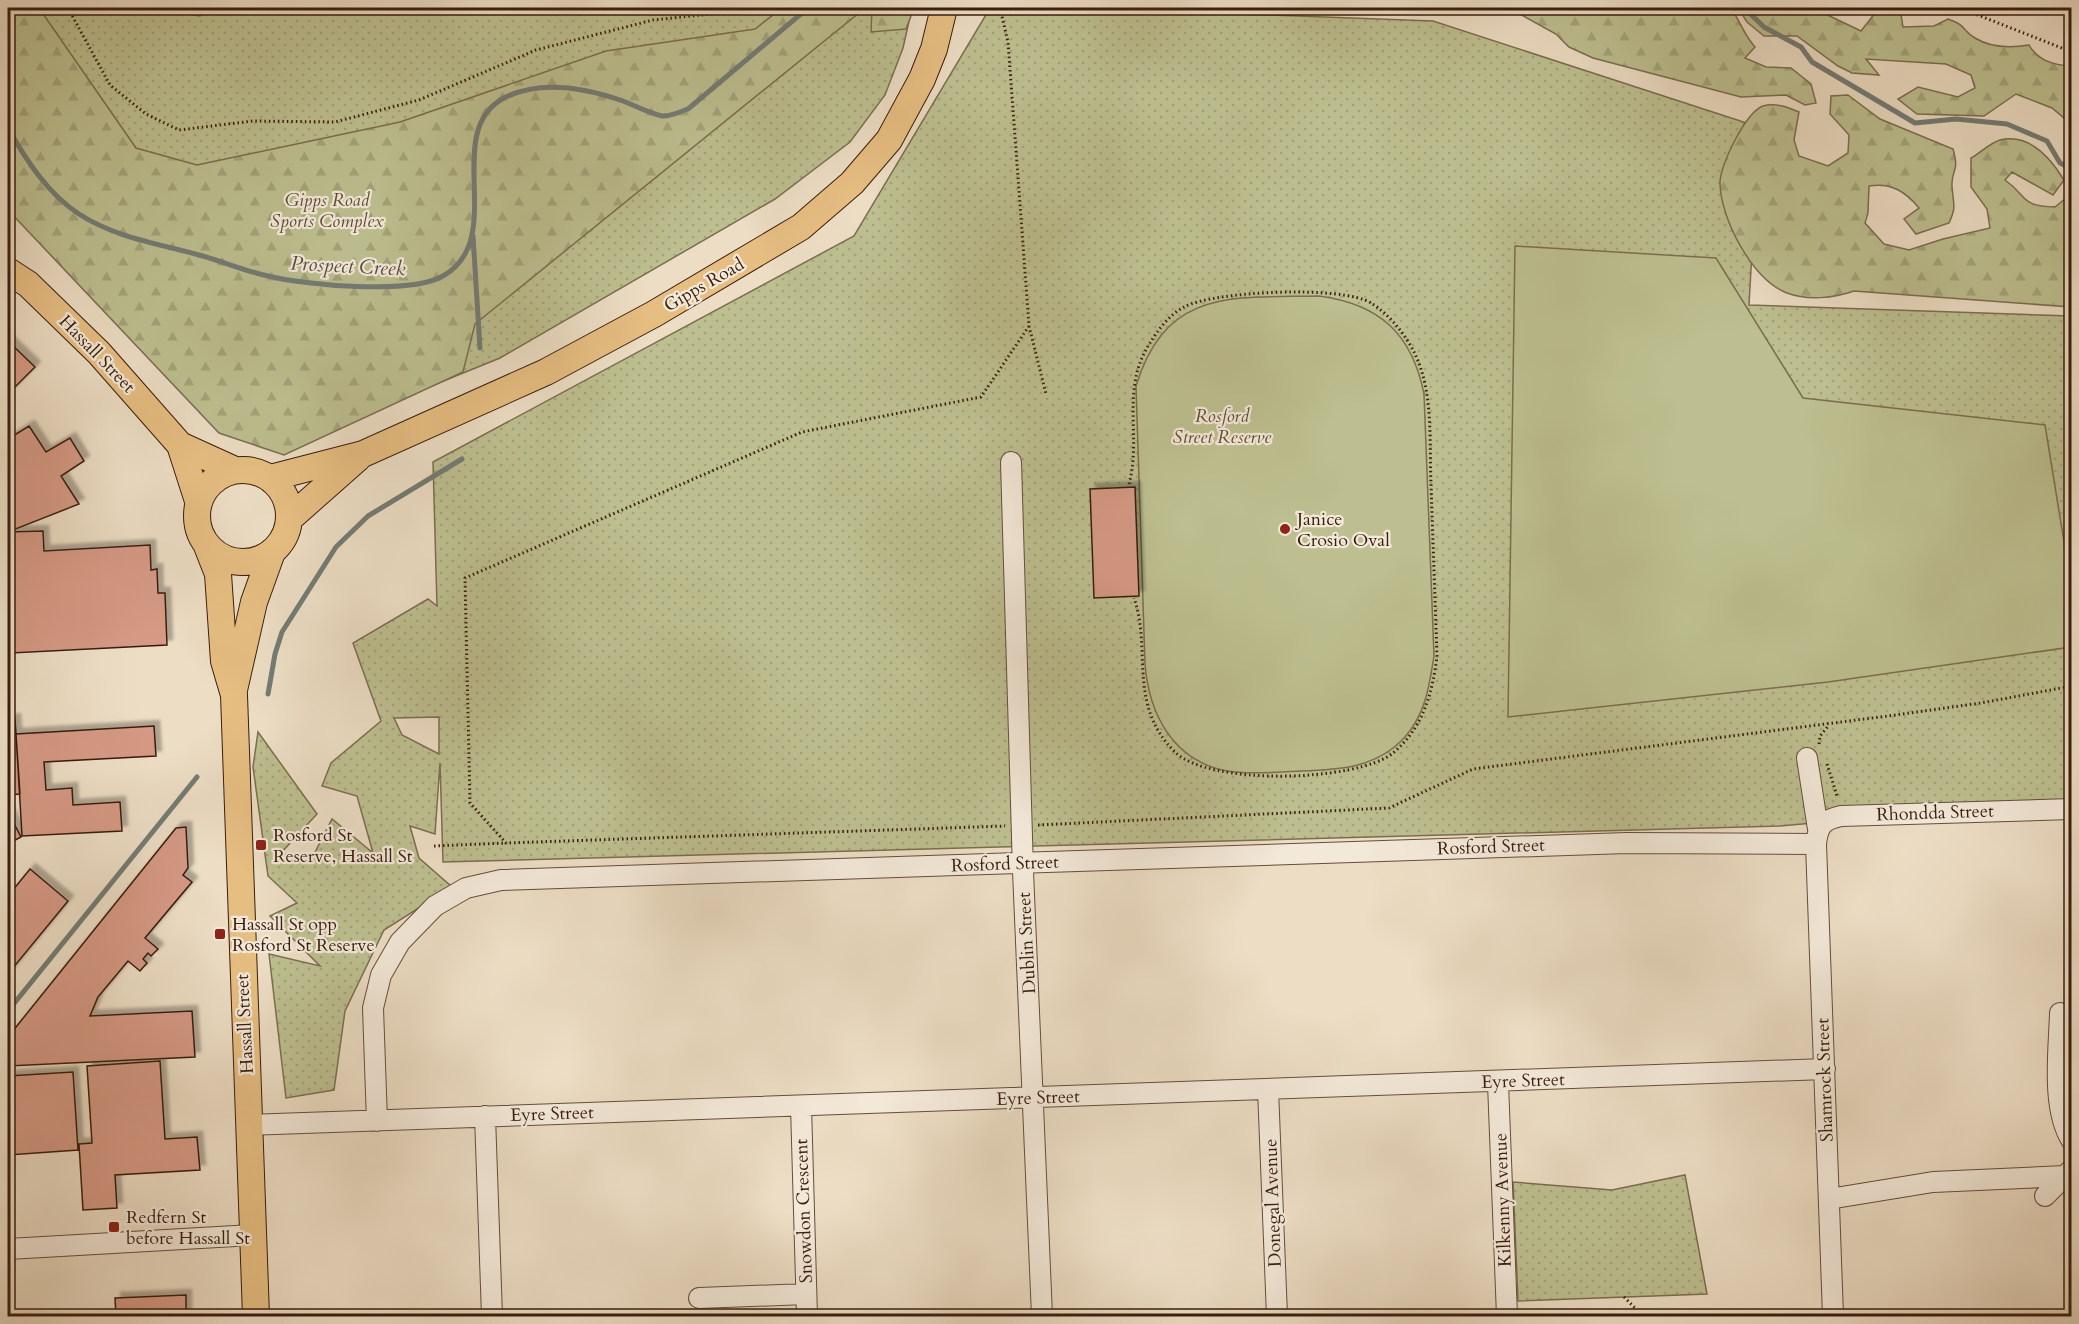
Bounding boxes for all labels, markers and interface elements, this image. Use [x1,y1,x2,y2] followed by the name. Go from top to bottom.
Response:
[270,188,384,234] park label: Gipps Road Sports Complex
[290,250,406,282] water label: Prospect Creek
[659,252,749,318] street label: Gipps Road
[53,309,141,399] street label: Hassall Street
[1173,404,1272,450] park label: Rosford Street Reserve
[1294,507,1390,553] place label: Janice Crosio Oval
[1278,522,1292,536] marker: Janice Crosio Oval
[1876,798,1994,828] street label: Rhondda Street
[273,823,413,869] place label: Rosford St Reserve, Hassall St
[1437,833,1546,861] street label: Rosford Street
[254,838,268,852] marker: Rosford St Reserve, Hassall St
[951,850,1060,878] street label: Rosford Street
[1012,891,1042,995] street label: Dublin Street
[232,912,375,958] place label: Hassall St opp Rosford St Reserve
[213,927,227,941] marker: Hassall St opp Rosford St Reserve
[230,973,260,1075] street label: Hassall Street
[1810,1017,1840,1142] street label: Shamrock Street
[1481,1067,1565,1095] street label: Eyre Street
[996,1084,1080,1112] street label: Eyre Street
[510,1100,594,1128] street label: Eyre Street
[1488,1133,1518,1267] street label: Kilkenny Avenue
[789,1138,819,1284] street label: Snowdon Crescent
[1258,1138,1288,1268] street label: Donegal Avenue
[126,1205,250,1251] place label: Redfern St before Hassall St
[107,1220,121,1234] marker: Redfern St before Hassall St

